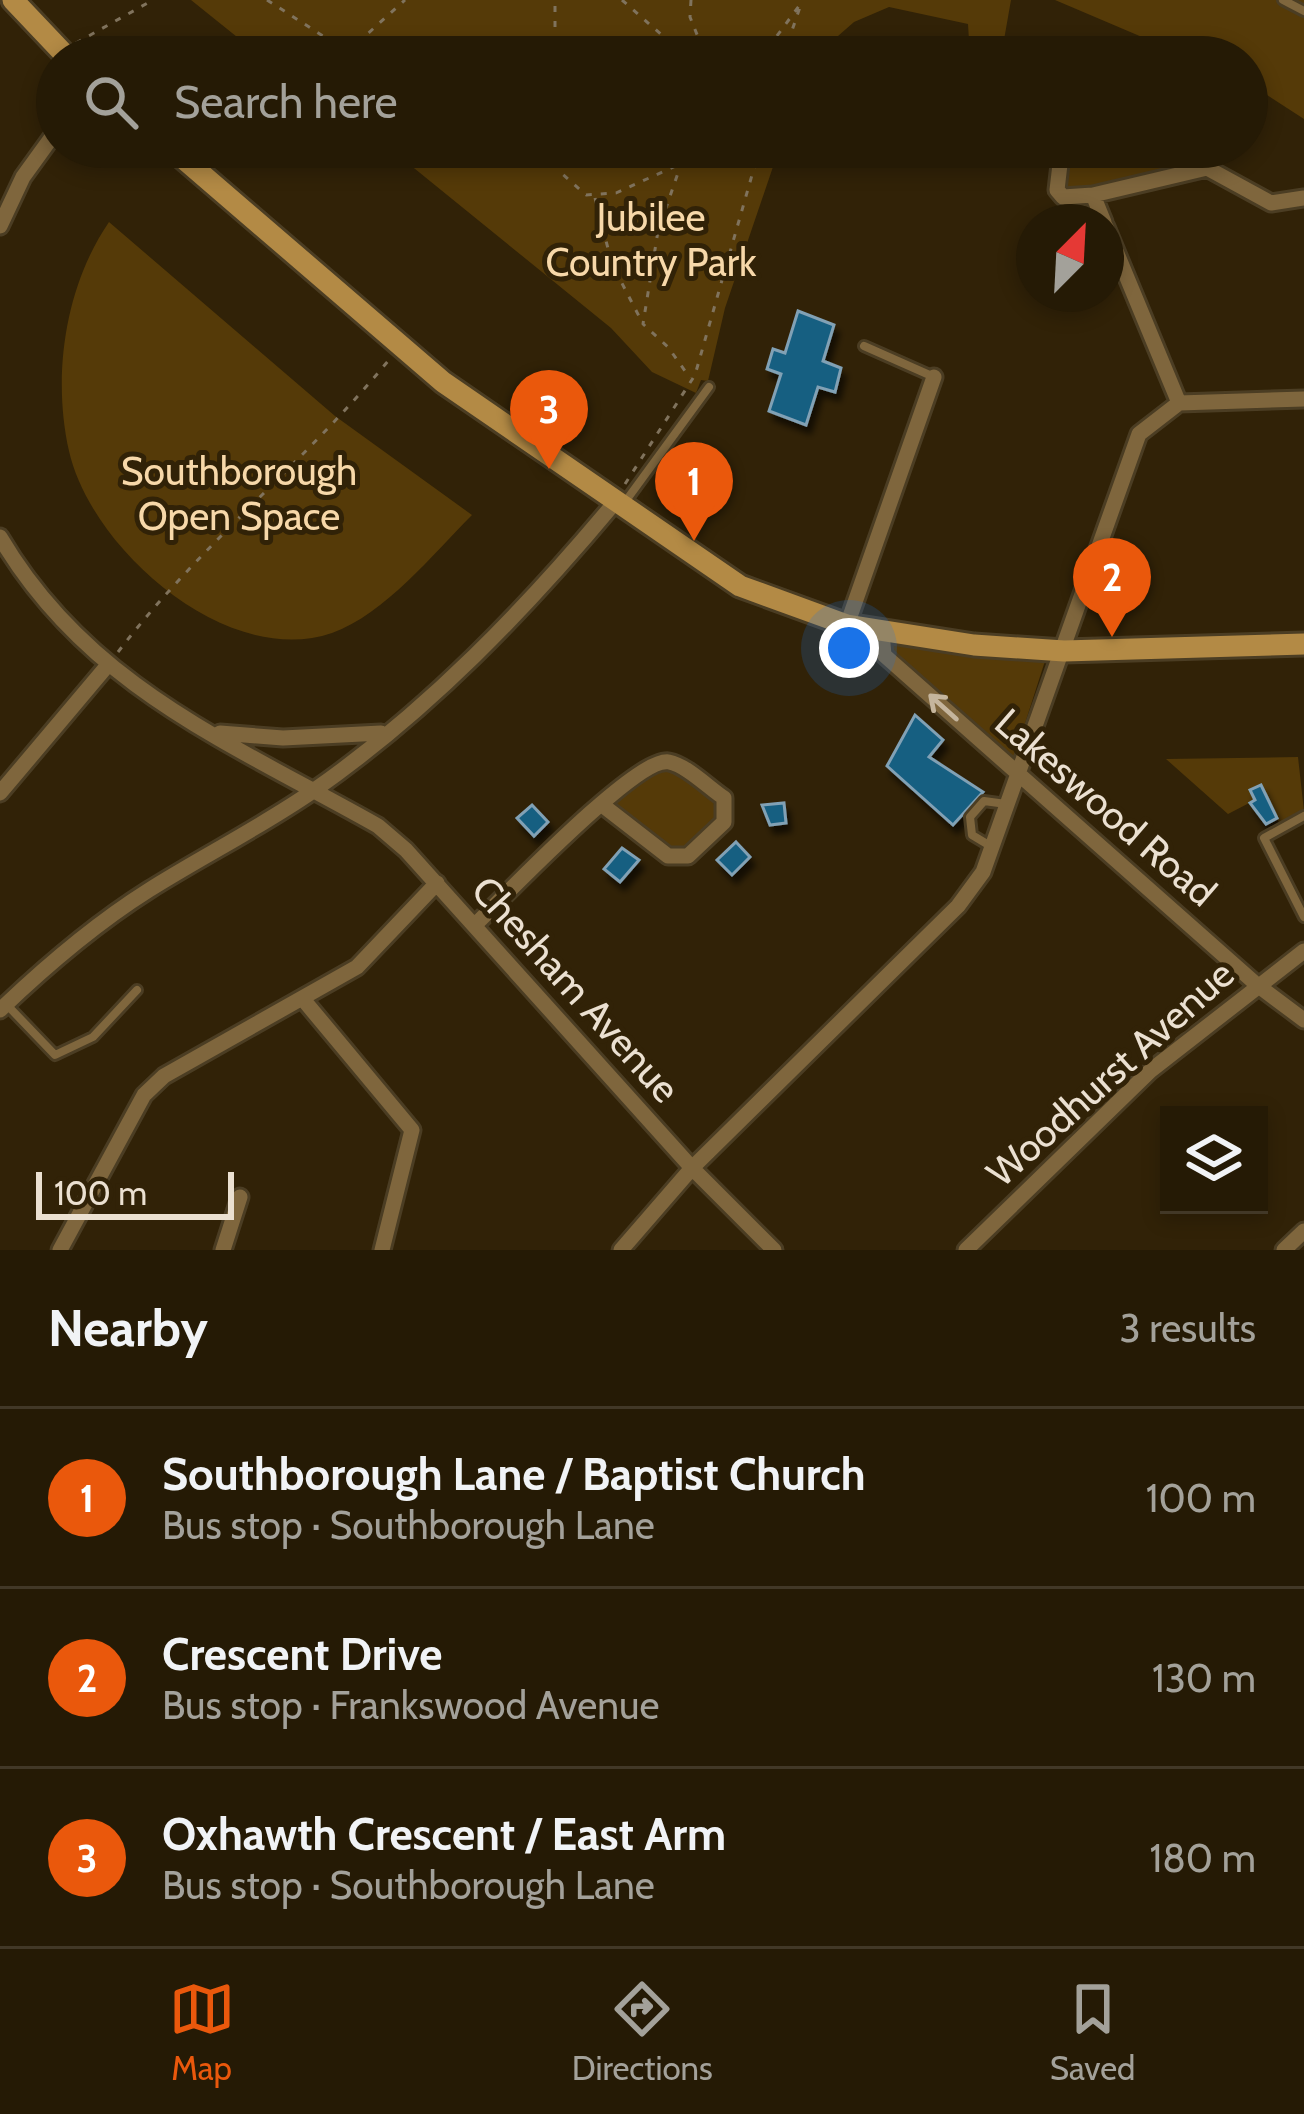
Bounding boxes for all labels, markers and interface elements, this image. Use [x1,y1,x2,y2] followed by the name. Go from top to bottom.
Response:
[36,36,1268,168] search box
[78,69,144,135] icon: search
[174,75,398,129] text: Search here
[545,193,757,286] park label: Jubilee Country Park
[1016,204,1124,312] north arrow
[510,370,588,469] pin: 3
[655,442,733,541] pin: 1
[121,447,357,540] park label: Southborough Open Space
[1073,538,1151,637] pin: 2
[819,618,879,678] your location
[928,694,958,721] one-way arrow
[986,698,1226,916] street label: Lakeswood Road
[462,866,690,1112] street label: Chesham Avenue
[977,950,1243,1196] street label: Woodhurst Avenue
[1160,1106,1268,1214] map controls
[1160,1106,1268,1214] button: layers
[36,1166,234,1219] scale bar
[54,1173,147,1213] text: 100 m
[48,1297,208,1359] text: Nearby
[1119,1304,1256,1352] text: 3 results
[162,1447,866,1501] text: Southborough Lane / Baptist Church
[80,1474,94,1522] text: 1
[1146,1474,1256,1522] text: 100 m
[162,1501,655,1549] text: Bus stop · Southborough Lane
[162,1627,443,1681] text: Crescent Drive
[77,1654,97,1702] text: 2
[1152,1654,1256,1702] text: 130 m
[162,1681,660,1729] text: Bus stop · Frankswood Avenue
[162,1807,726,1861] text: Oxhawth Crescent / East Arm
[76,1834,98,1882] text: 3
[1149,1834,1256,1882] text: 180 m
[162,1861,655,1909] text: Bus stop · Southborough Lane
[169,1976,235,2088] tab: Map
[572,1976,713,2088] tab: Directions
[1050,1976,1135,2088] tab: Saved

